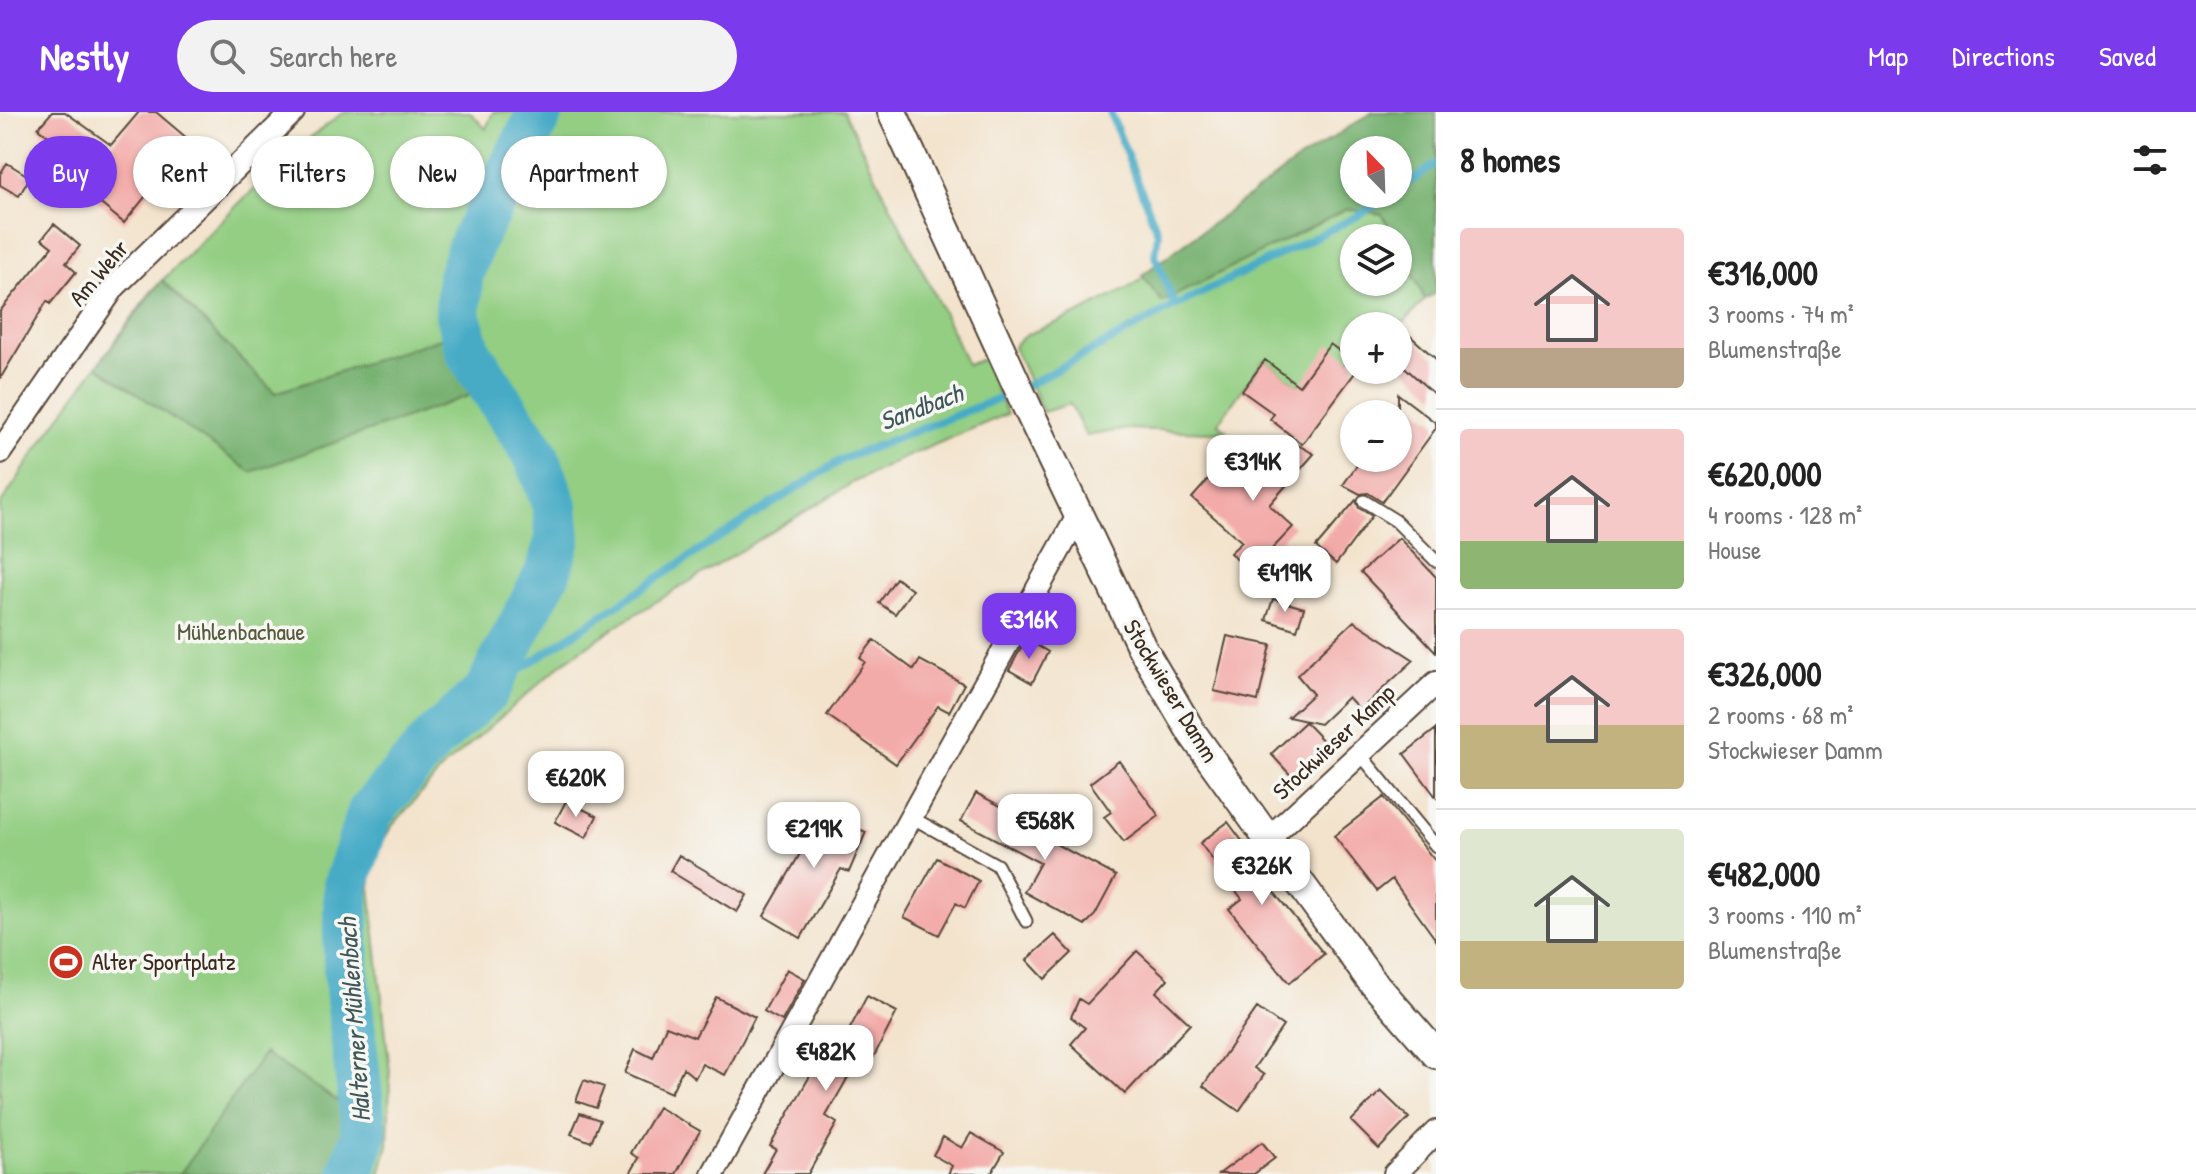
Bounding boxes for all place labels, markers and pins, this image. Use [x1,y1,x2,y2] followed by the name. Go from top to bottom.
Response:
[1197,435,1309,503] pin: €314K
[1229,546,1341,614] pin: €419K
[973,593,1085,661] pin: €316K
[520,751,632,819] pin: €620K
[989,794,1101,862] pin: €568K
[758,802,870,870] pin: €219K
[1206,839,1318,907] pin: €326K
[47,943,85,981] sports icon: Alter Sportplatz
[92,945,236,977] place label: Alter Sportplatz
[770,1025,882,1093] pin: €482K

